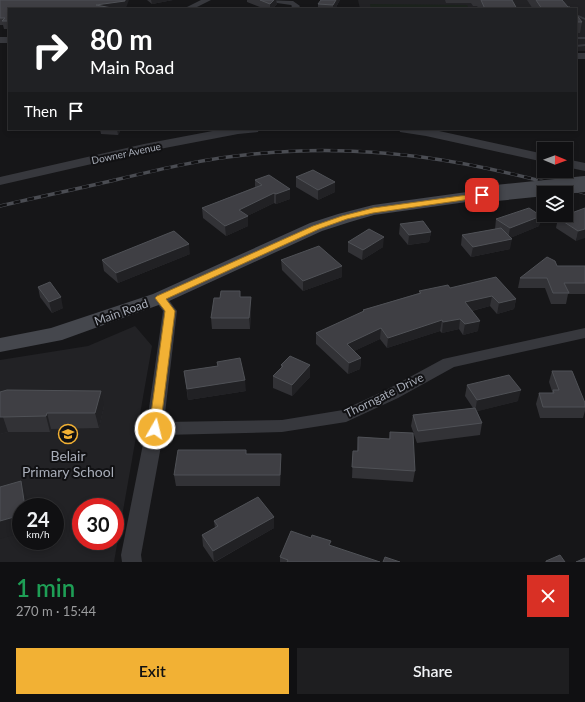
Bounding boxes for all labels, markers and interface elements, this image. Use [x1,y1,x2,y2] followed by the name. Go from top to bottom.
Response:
[90,22,153,56] text: 80 m
[24,24,76,76] icon: right
[90,56,174,78] text: Main Road
[65,100,87,122] icon: arrive
[24,102,57,120] text: Then
[90,140,162,166] street label: Downer Avenue
[537,142,573,178] north arrow
[537,142,573,222] map controls
[465,178,499,212] pin
[471,184,493,206] icon: arrive
[537,186,573,222] button: layers
[92,295,150,329] street label: Main Road
[342,369,426,421] street label: Thorngate Drive
[134,408,176,450] position arrow
[57,423,79,445] school or university icon: Belair Primary School
[22,447,114,480] place label: Belair Primary School
[72,498,124,550] speed limit sign: 30
[26,507,50,531] text: 24
[26,528,50,540] text: km/h
[16,573,75,602] text: 1 min
[527,575,569,617] button: close
[16,603,96,619] text: 270 m · 15:44
[16,648,289,694] button: Exit
[297,648,569,694] button: Share

